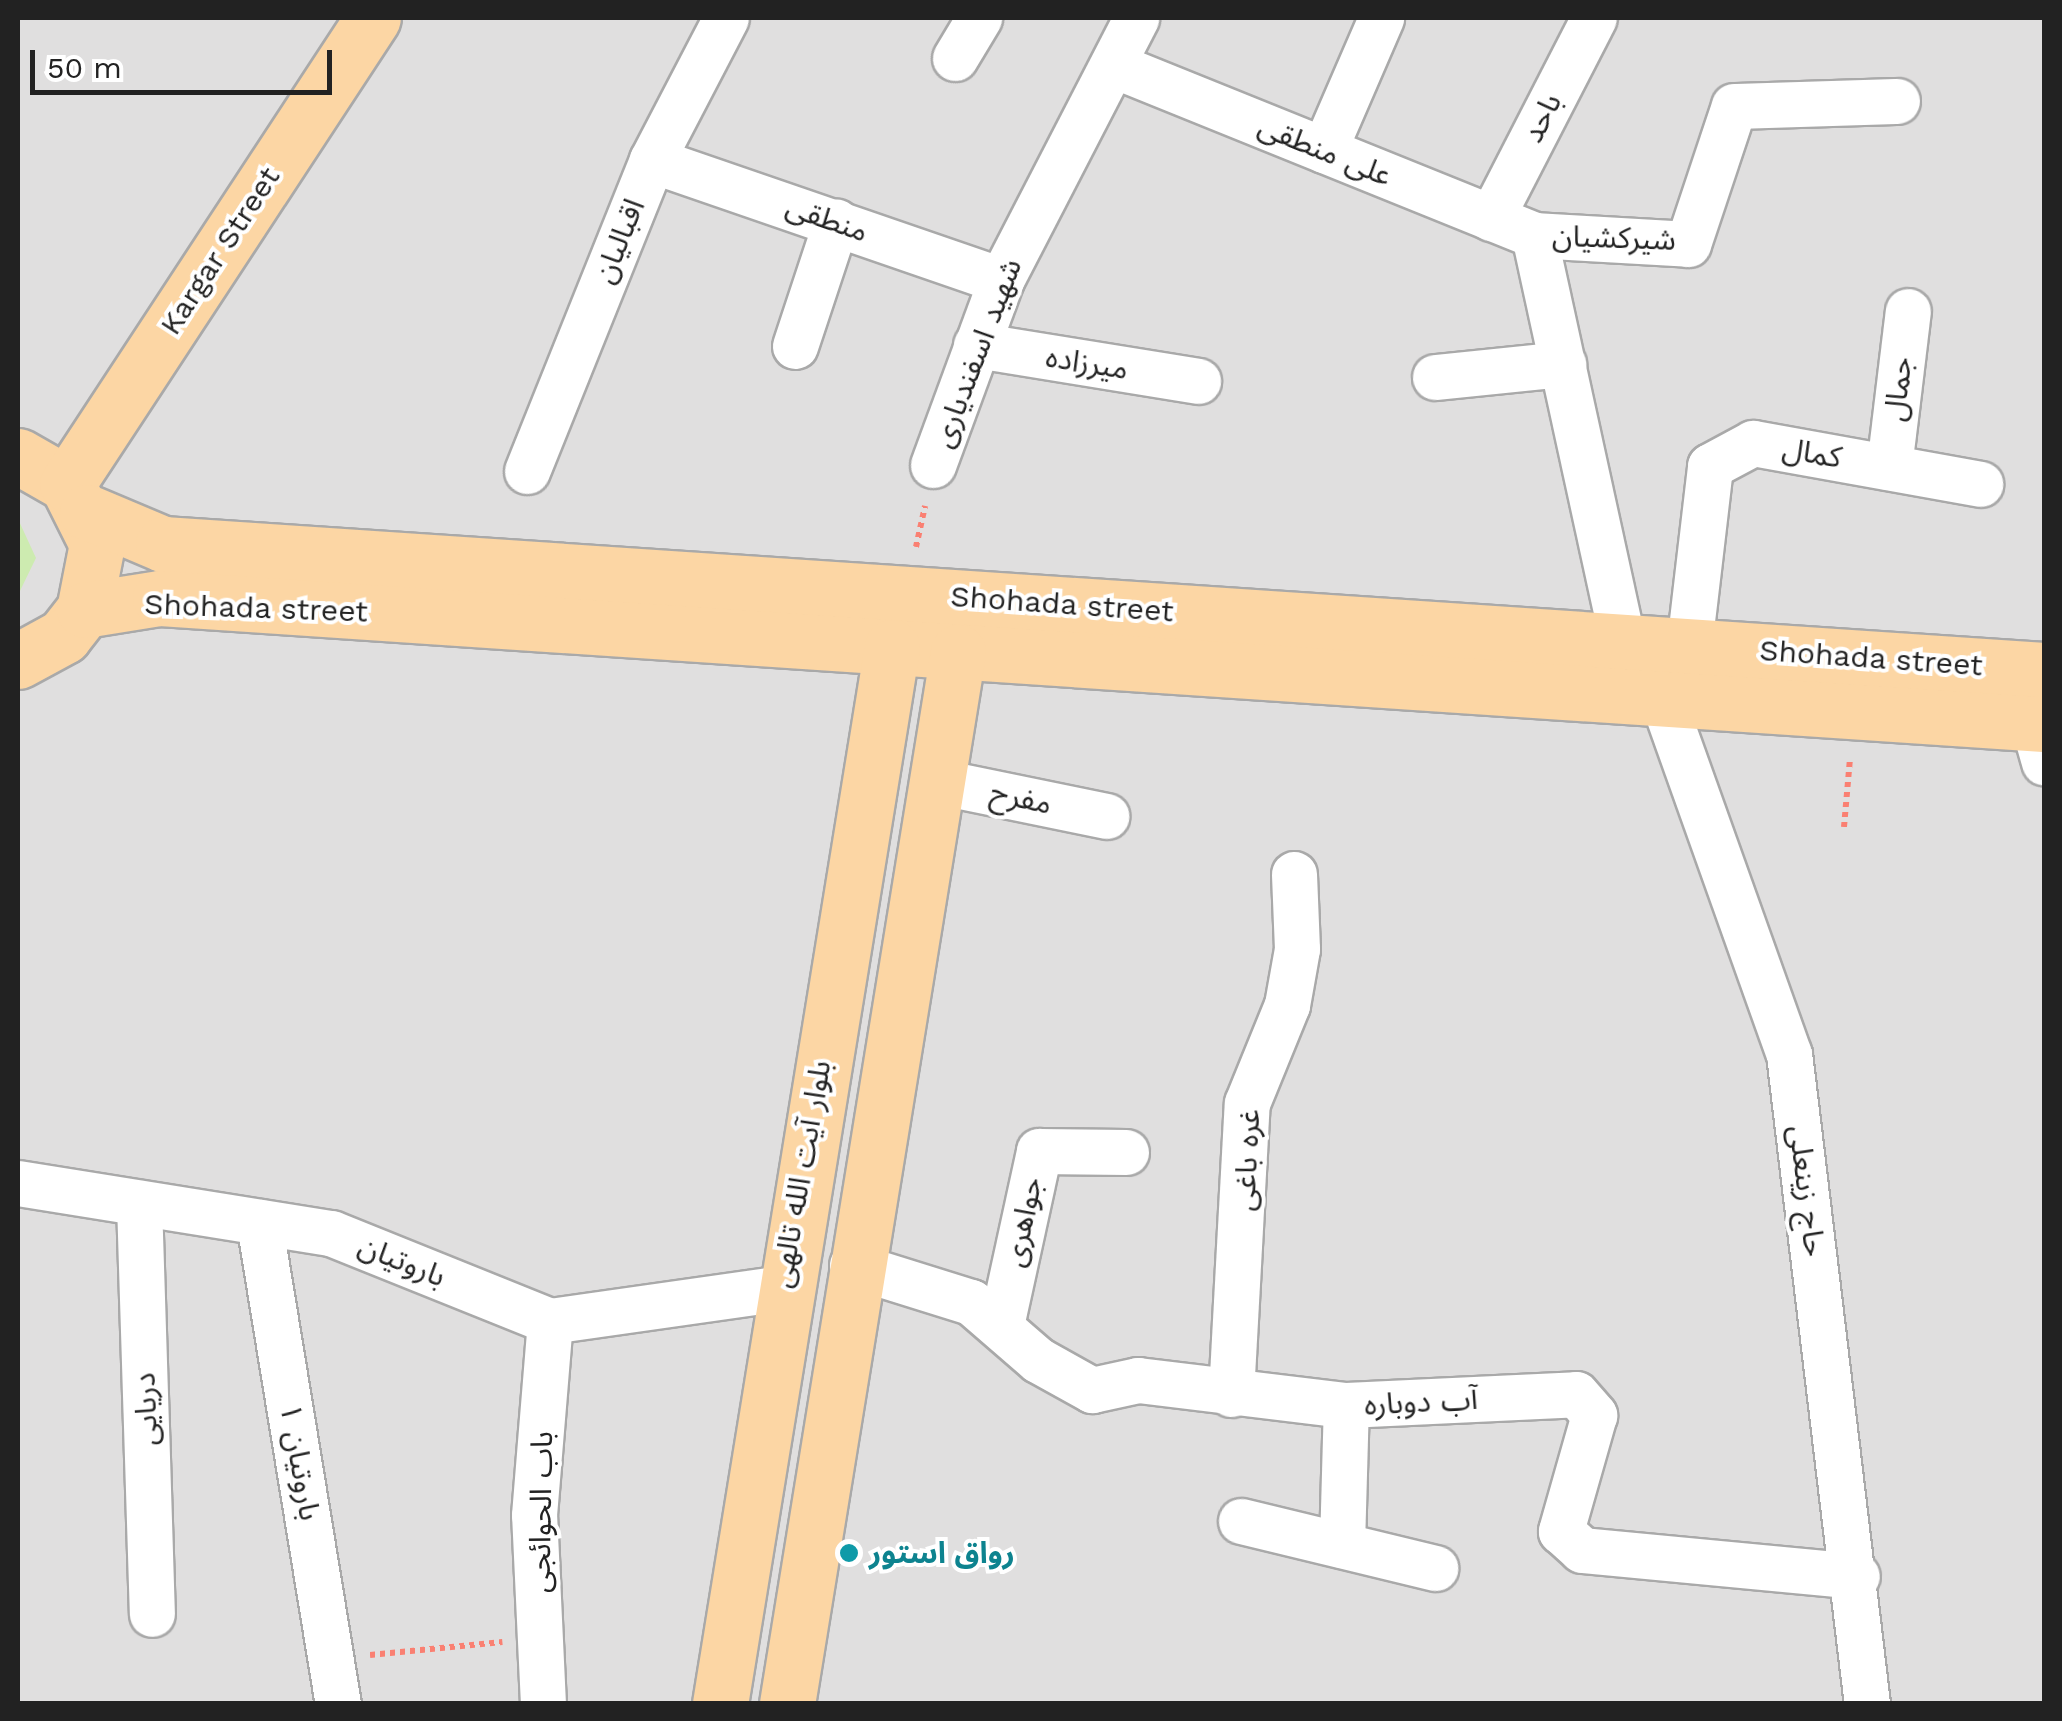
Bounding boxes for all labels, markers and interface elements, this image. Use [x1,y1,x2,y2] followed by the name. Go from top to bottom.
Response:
[35,30,338,92] scale bar
[47,50,122,85] text: 50 m
[1515,87,1569,149] street label: باحد
[1253,108,1397,194] street label: علی منطقی
[152,160,288,342] street label: Kargar Street
[781,188,873,250] street label: منطقی
[586,194,652,288] street label: اقبالیان
[1552,218,1676,258] street label: شیرکشیان
[924,253,1030,453] street label: شهید اسفندیاری
[1043,339,1131,387] street label: میرزاده
[1876,355,1920,423] street label: جمال
[1780,430,1844,476] street label: کمال
[949,578,1175,630] street label: Shohada street
[143,586,369,630] street label: Shohada street
[1758,632,1984,684] street label: Shohada street
[987,774,1055,822] street label: مفرح
[763,1058,839,1290] street label: بلوار آیت الله تالهی
[1226,1108,1268,1212] street label: غره باغی
[1781,1123,1833,1259] street label: حاج زینعلی
[996,1174,1050,1270] street label: جواهری
[353,1227,451,1295] street label: باروتیان
[127,1372,165,1446] street label: دریایی
[1363,1381,1479,1423] street label: آب دوباره
[272,1401,328,1523] street label: ۱ باروتیان
[522,1431,560,1593] street label: باب الحوائجی
[869,1535,1015,1571] place label: رواق استور
[838,1542,860,1564] marker: رواق استور

